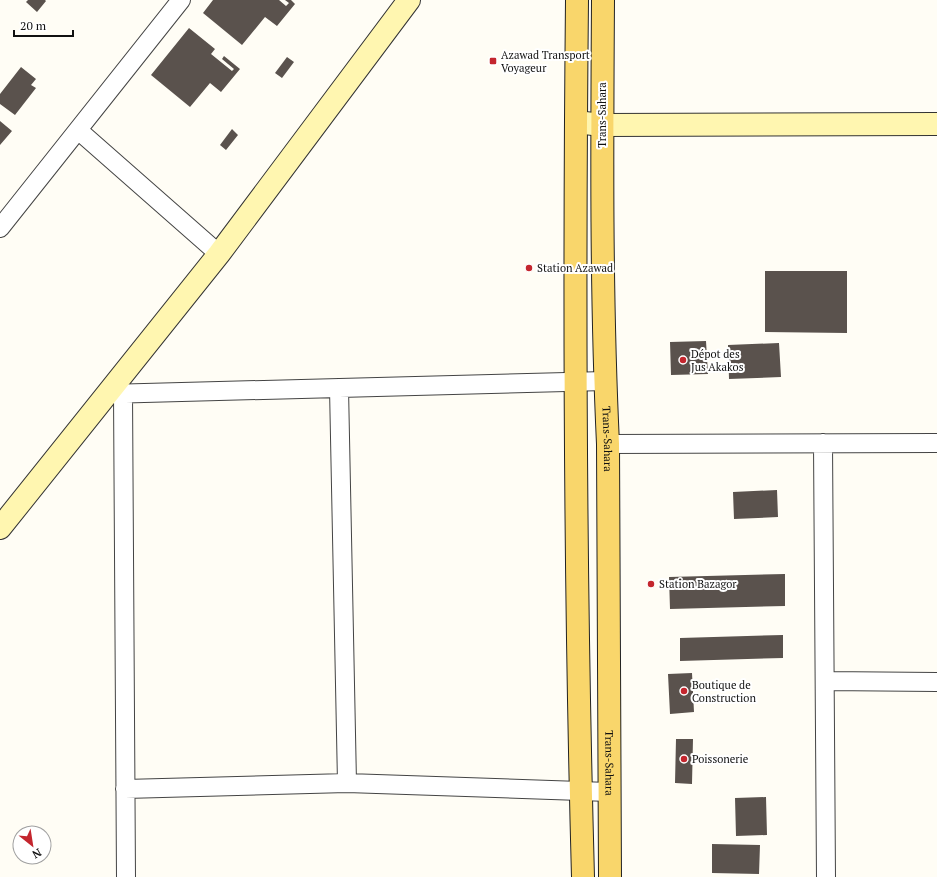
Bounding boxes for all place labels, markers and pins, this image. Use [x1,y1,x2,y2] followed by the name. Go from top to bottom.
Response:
[501,48,590,75] place label: Azawad Transport Voyageur
[488,56,498,66] marker: Azawad Transport Voyageur
[537,261,613,275] place label: Station Azawad
[524,263,534,273] marker: Station Azawad
[691,347,744,374] place label: Dépot des Jus Akakos
[678,355,688,365] marker: Dépot des Jus Akakos
[659,577,737,591] place label: Station Bazagor
[646,579,656,589] marker: Station Bazagor
[692,678,756,705] place label: Boutique de Construction
[679,686,689,696] marker: Boutique de Construction
[692,752,749,766] place label: Poissonerie
[679,754,689,764] marker: Poissonerie

